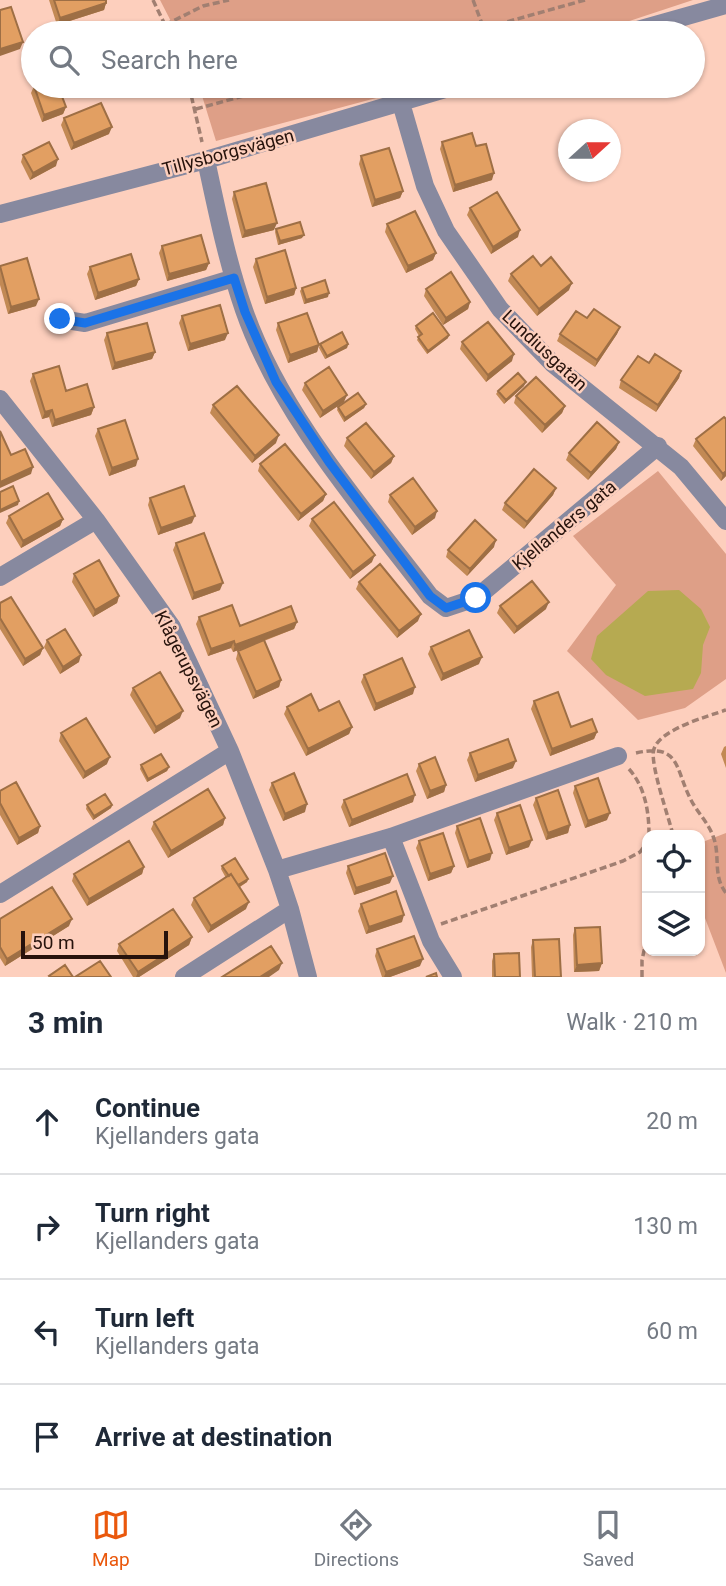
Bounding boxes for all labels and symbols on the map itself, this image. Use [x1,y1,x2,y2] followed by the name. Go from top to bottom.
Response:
[558,119,621,182] north arrow
[160,124,296,180] street label: Tillysborgsvägen
[44,303,75,334] route end
[498,305,592,395] street label: Lundiusgatan
[508,476,620,574] street label: Kjellanders gata
[460,582,491,613] route start
[150,607,228,731] street label: Klågerupsvägen
[21,928,168,960] scale bar

